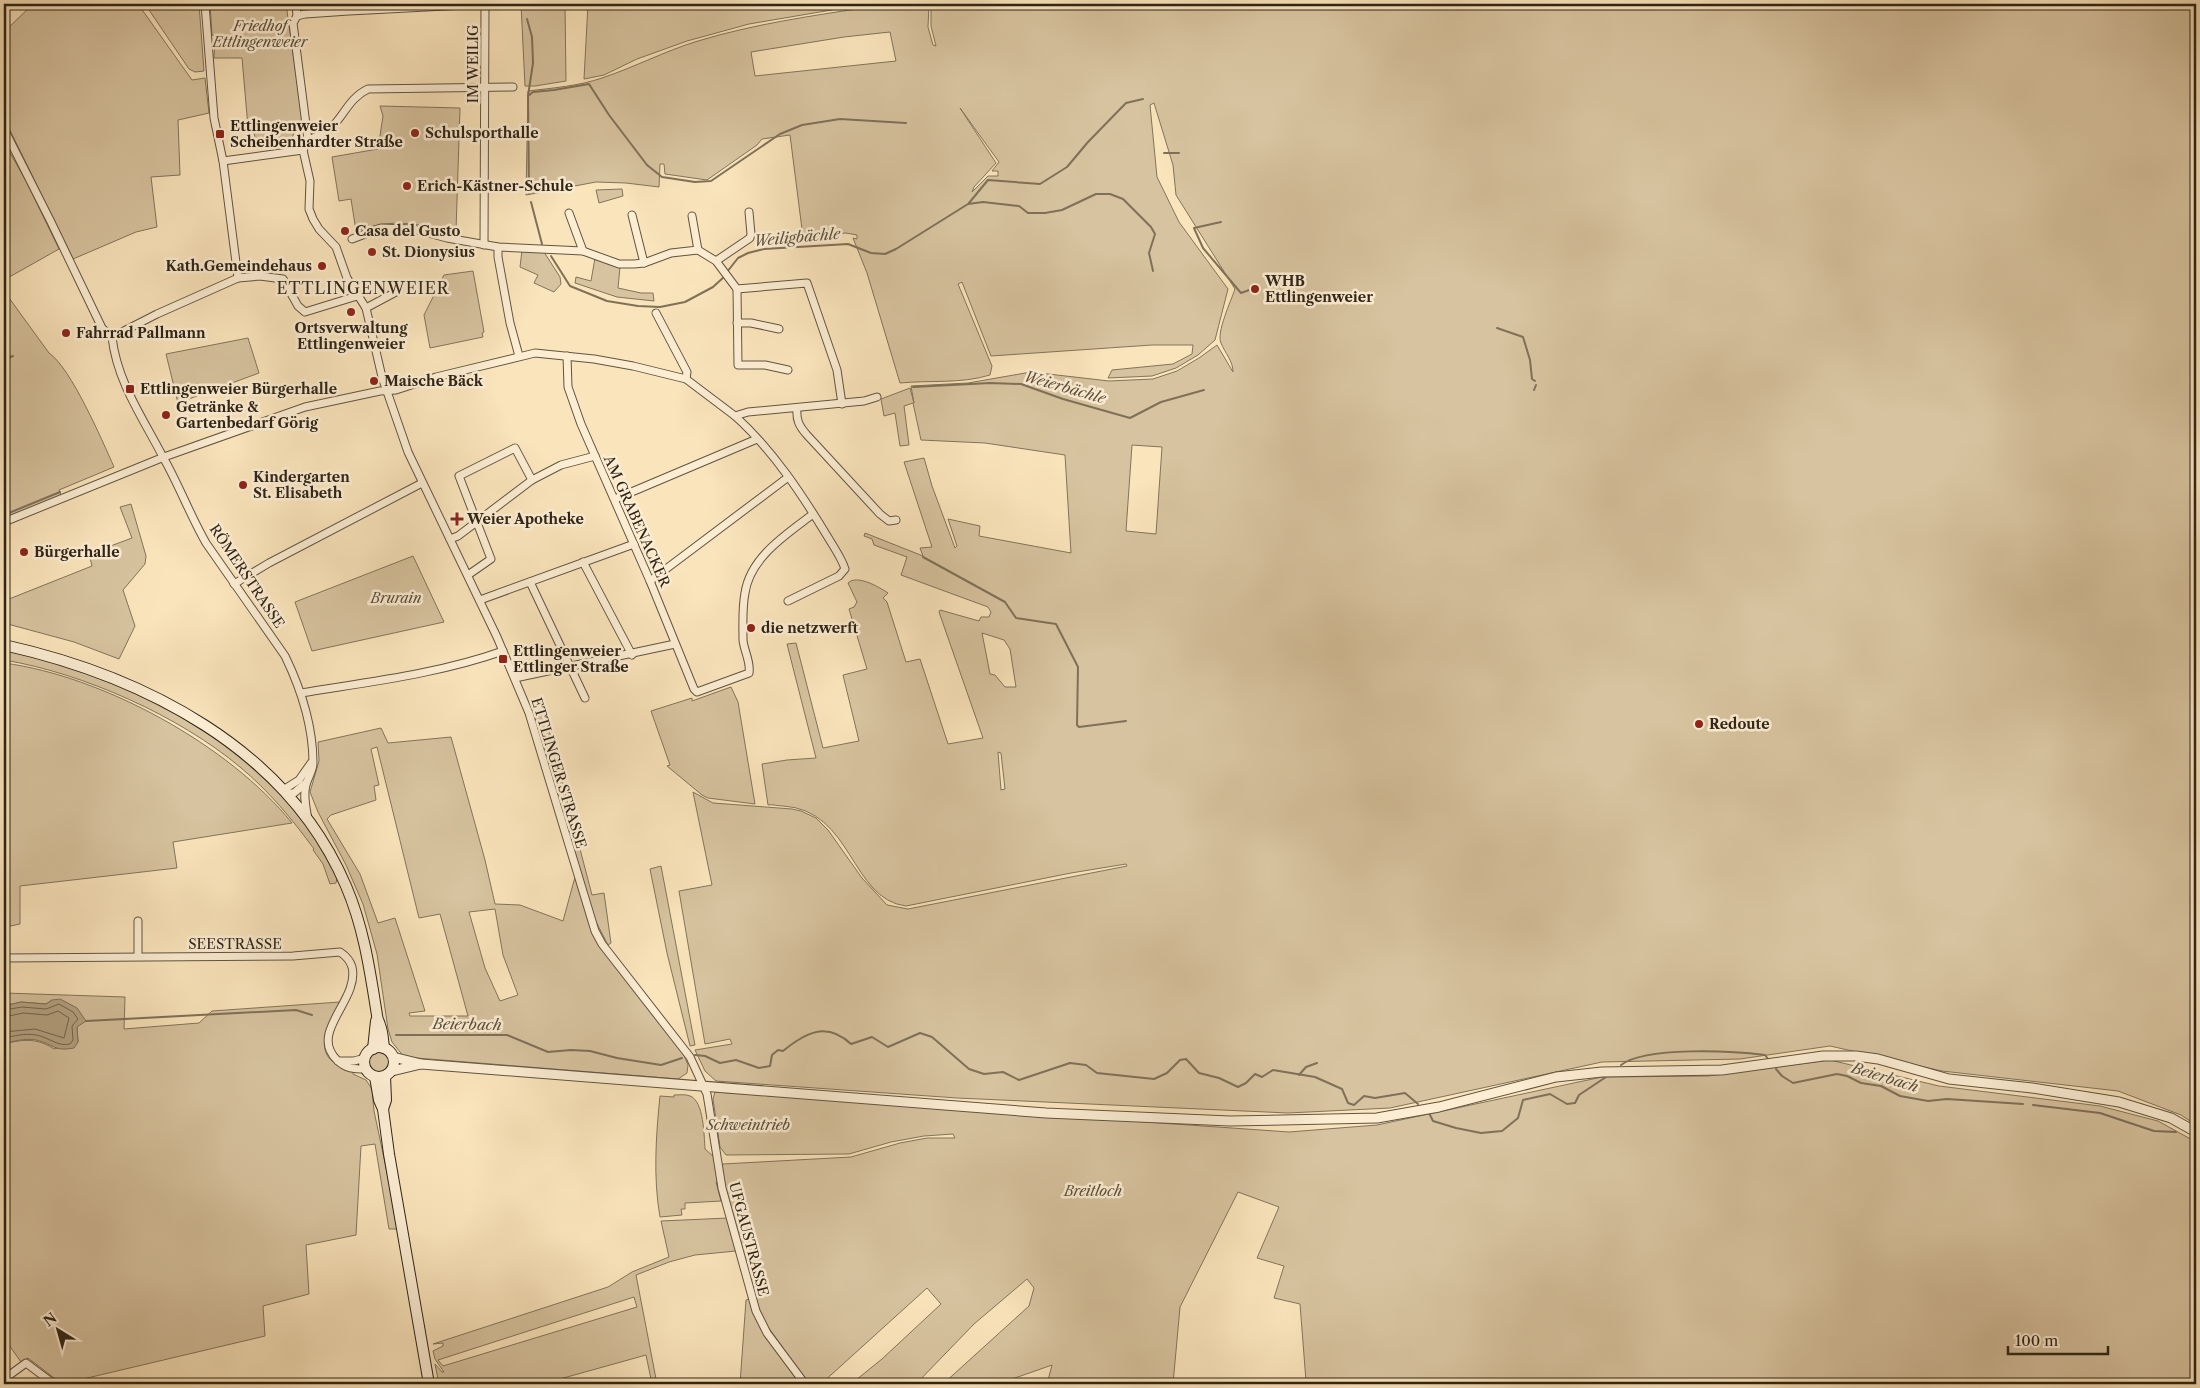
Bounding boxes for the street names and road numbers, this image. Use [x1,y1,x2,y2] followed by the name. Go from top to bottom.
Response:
[464,25,482,103] street label: IM WEILIG
[599,451,675,590] street label: AM GRABENACKER
[206,521,288,631] street label: RÖMERSTRASSE
[527,695,591,851] street label: ETTLINGER STRASSE
[188,935,282,953] street label: SEESTRASSE
[725,1180,773,1298] street label: UFGAUSTRASSE

